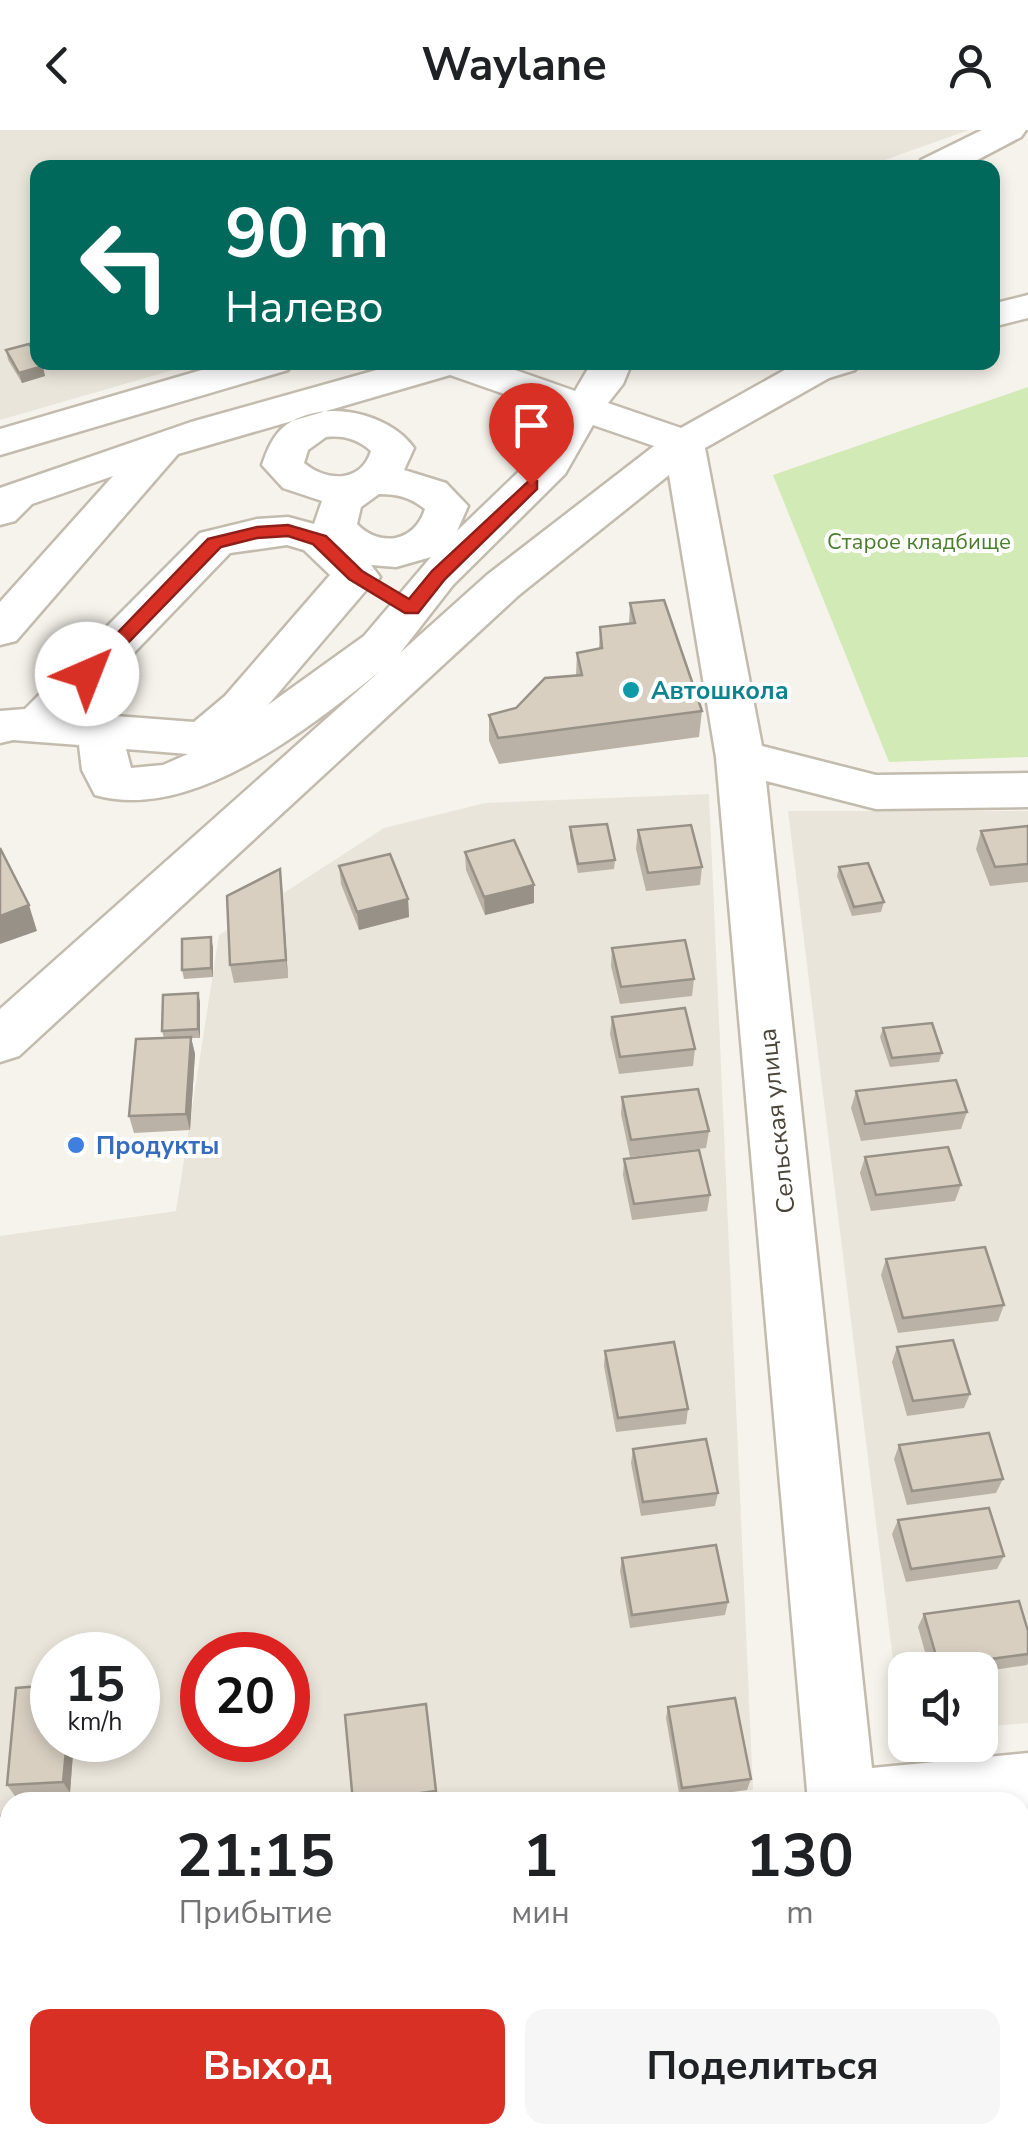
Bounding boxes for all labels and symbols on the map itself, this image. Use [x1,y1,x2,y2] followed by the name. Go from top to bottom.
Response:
[489,383,574,486] pin
[827,527,1011,557] park label: Старое кладбище
[35,622,139,726] position arrow
[651,674,789,708] place label: Автошкола
[620,679,642,701] marker: Автошкола
[750,1027,804,1215] street label: Сельская улица
[96,1129,219,1163] place label: Продукты
[65,1134,87,1156] marker: Продукты
[180,1632,310,1762] speed limit sign: 20

